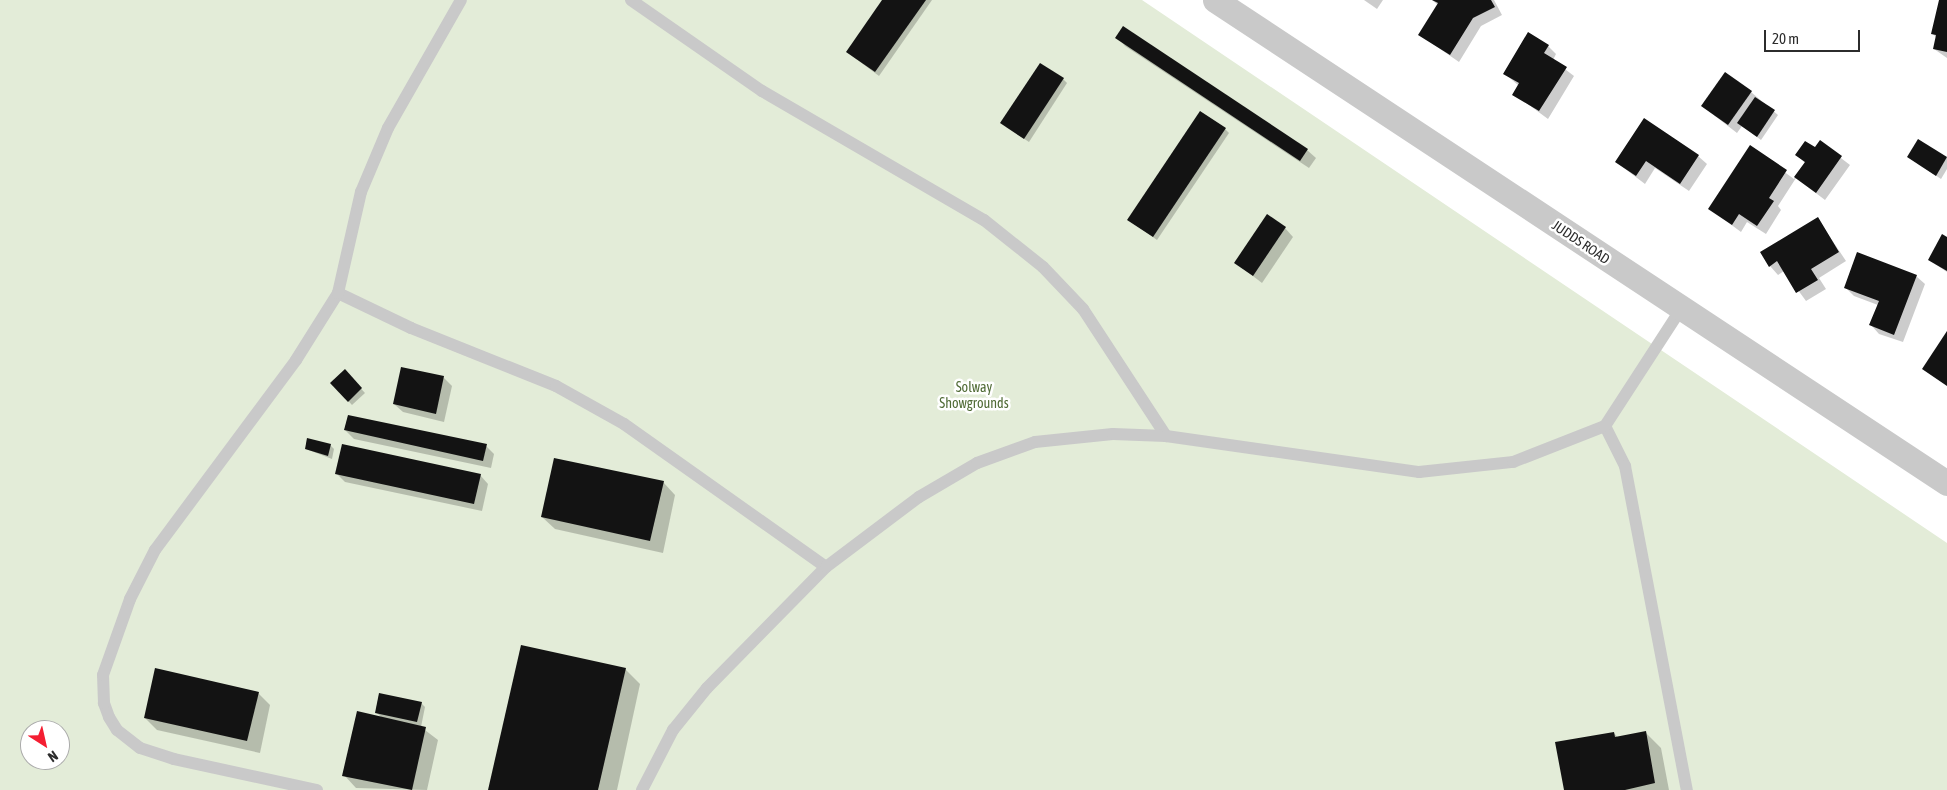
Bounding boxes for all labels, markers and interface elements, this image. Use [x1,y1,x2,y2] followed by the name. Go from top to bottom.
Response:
[1767,20,1863,52] scale bar
[1772,30,1799,47] text: 20 m
[1549,217,1613,267] street label: JUDDS ROAD
[939,379,1009,412] park label: Solway Showgrounds
[20,720,70,770] north arrow
[45,748,61,765] text: N

